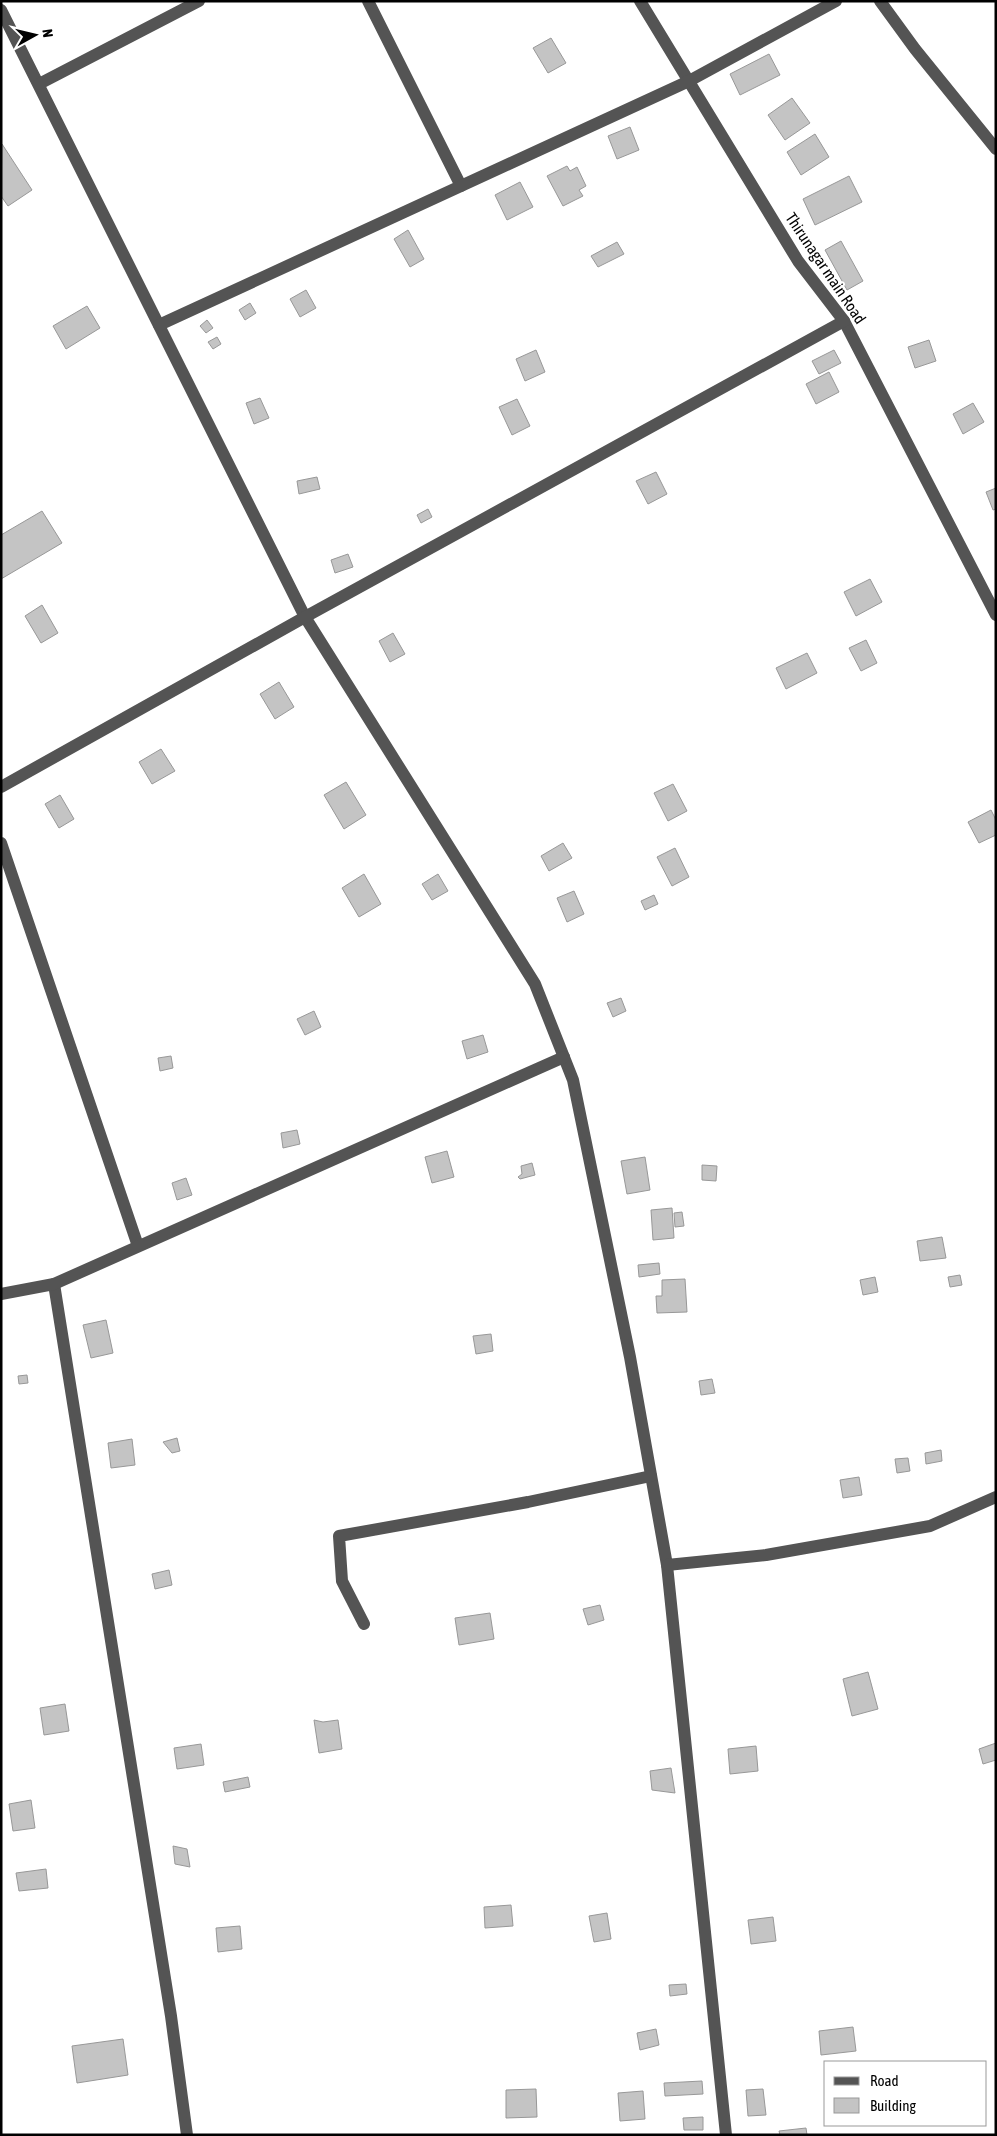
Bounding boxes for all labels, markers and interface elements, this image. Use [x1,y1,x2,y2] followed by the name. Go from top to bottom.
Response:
[10,10,60,60] north arrow
[39,28,56,38] text: N
[781,209,870,327] street label: Thirunagar main Road
[824,2061,987,2126] legend
[870,2072,899,2089] text: Road
[870,2097,916,2114] text: Building

